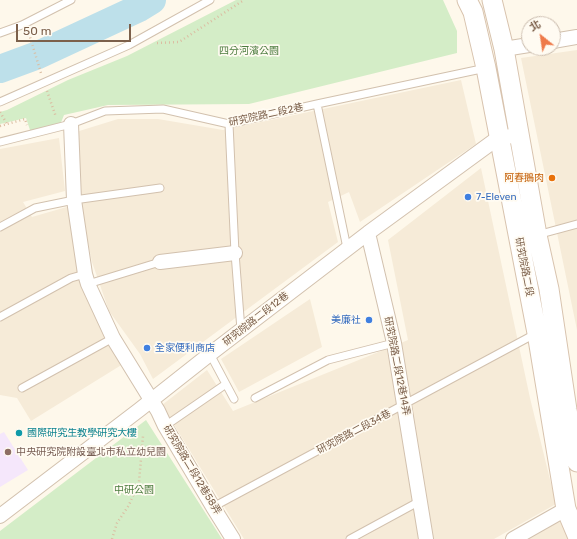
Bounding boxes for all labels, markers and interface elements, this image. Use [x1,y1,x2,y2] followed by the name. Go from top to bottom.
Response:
[18,16,133,42] scale bar
[521,16,561,56] north arrow
[527,18,543,34] text: 北
[23,24,51,38] text: 50 m
[219,45,279,57] park label: 四分河濱公園
[228,101,304,129] street label: 研究院路二段2巷
[504,172,544,184] place label: 阿春鵝肉
[547,173,557,183] marker: 阿春鵝肉
[476,191,516,203] place label: 7-Eleven
[463,192,473,202] marker: 7-Eleven
[512,236,536,298] street label: 研究院路二段
[221,290,291,348] street label: 研究院路二段12巷
[331,314,361,326] place label: 美廉社
[364,315,374,325] marker: 美廉社
[382,315,412,417] street label: 研究院路二段12巷14弄
[155,342,215,354] place label: 全家便利商店
[142,343,152,353] marker: 全家便利商店
[315,407,393,457] street label: 研究院路二段34巷
[160,423,224,517] street label: 研究院路二段12巷58弄
[27,427,137,439] place label: 國際研究生教學研究大樓
[14,428,24,438] marker: 國際研究生教學研究大樓
[16,446,166,458] place label: 中央研究院附設臺北市私立幼兒園
[3,447,13,457] marker: 中央研究院附設臺北市私立幼兒園
[114,484,154,496] park label: 中研公園

